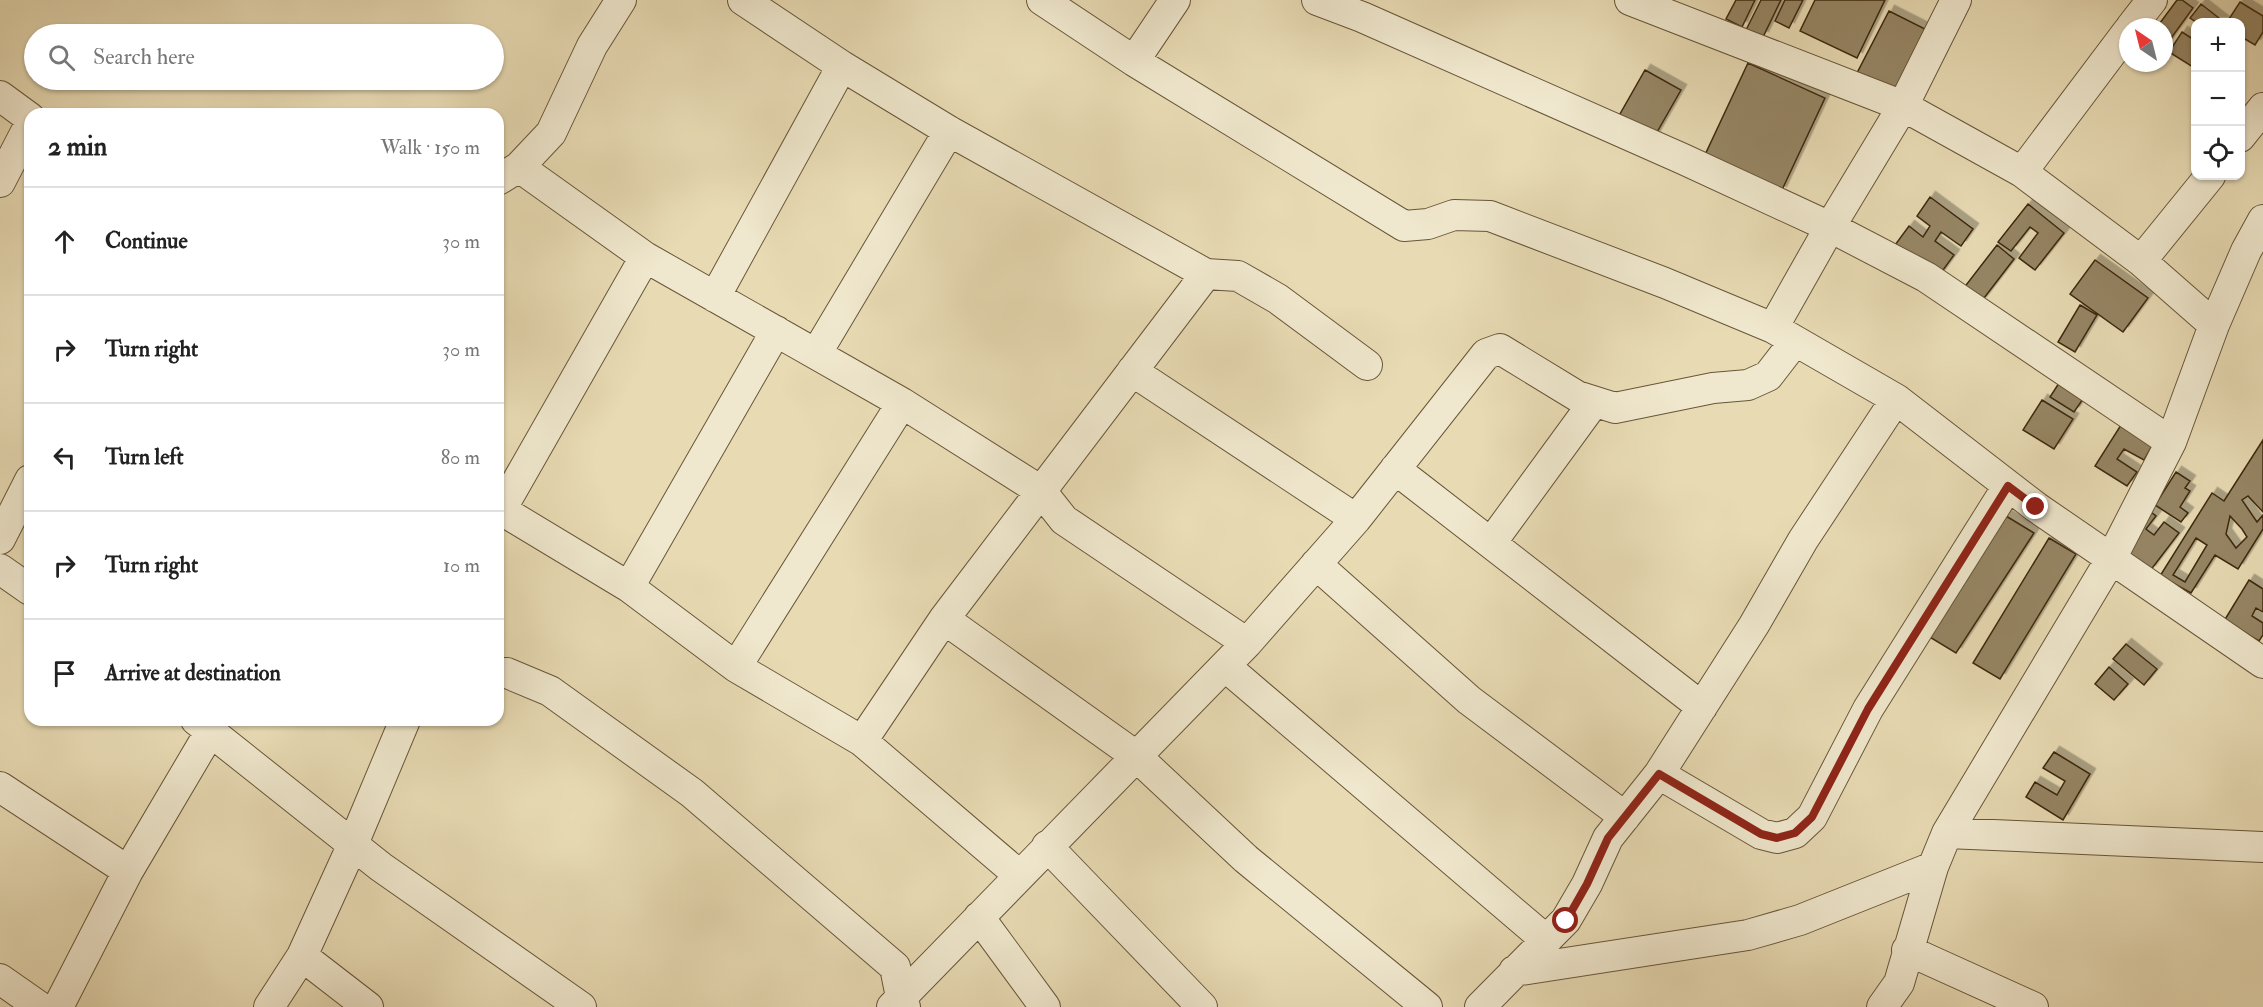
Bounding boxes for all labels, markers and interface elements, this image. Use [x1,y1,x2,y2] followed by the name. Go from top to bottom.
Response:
[2119,18,2173,72] north arrow
[2191,18,2245,180] map controls
[2191,18,2245,72] button: +
[24,24,504,90] search box
[45,41,78,74] icon: search
[93,43,195,71] text: Search here
[2191,72,2245,126] button: −
[2191,126,2245,180] button: locate
[48,131,107,163] text: 2 min
[380,135,480,160] text: Walk · 150 m
[48,225,81,258] icon: ahead
[105,227,188,255] text: Continue
[442,229,480,254] text: 30 m
[48,333,81,366] icon: right
[105,335,198,363] text: Turn right
[442,337,480,362] text: 30 m
[48,441,81,474] icon: left
[105,443,184,471] text: Turn left
[441,445,480,470] text: 80 m
[2022,493,2048,519] route end
[48,549,81,582] icon: right
[105,551,198,579] text: Turn right
[443,553,480,578] text: 10 m
[48,657,81,690] icon: arrive
[105,659,281,687] text: Arrive at destination
[1552,907,1578,933] route start

